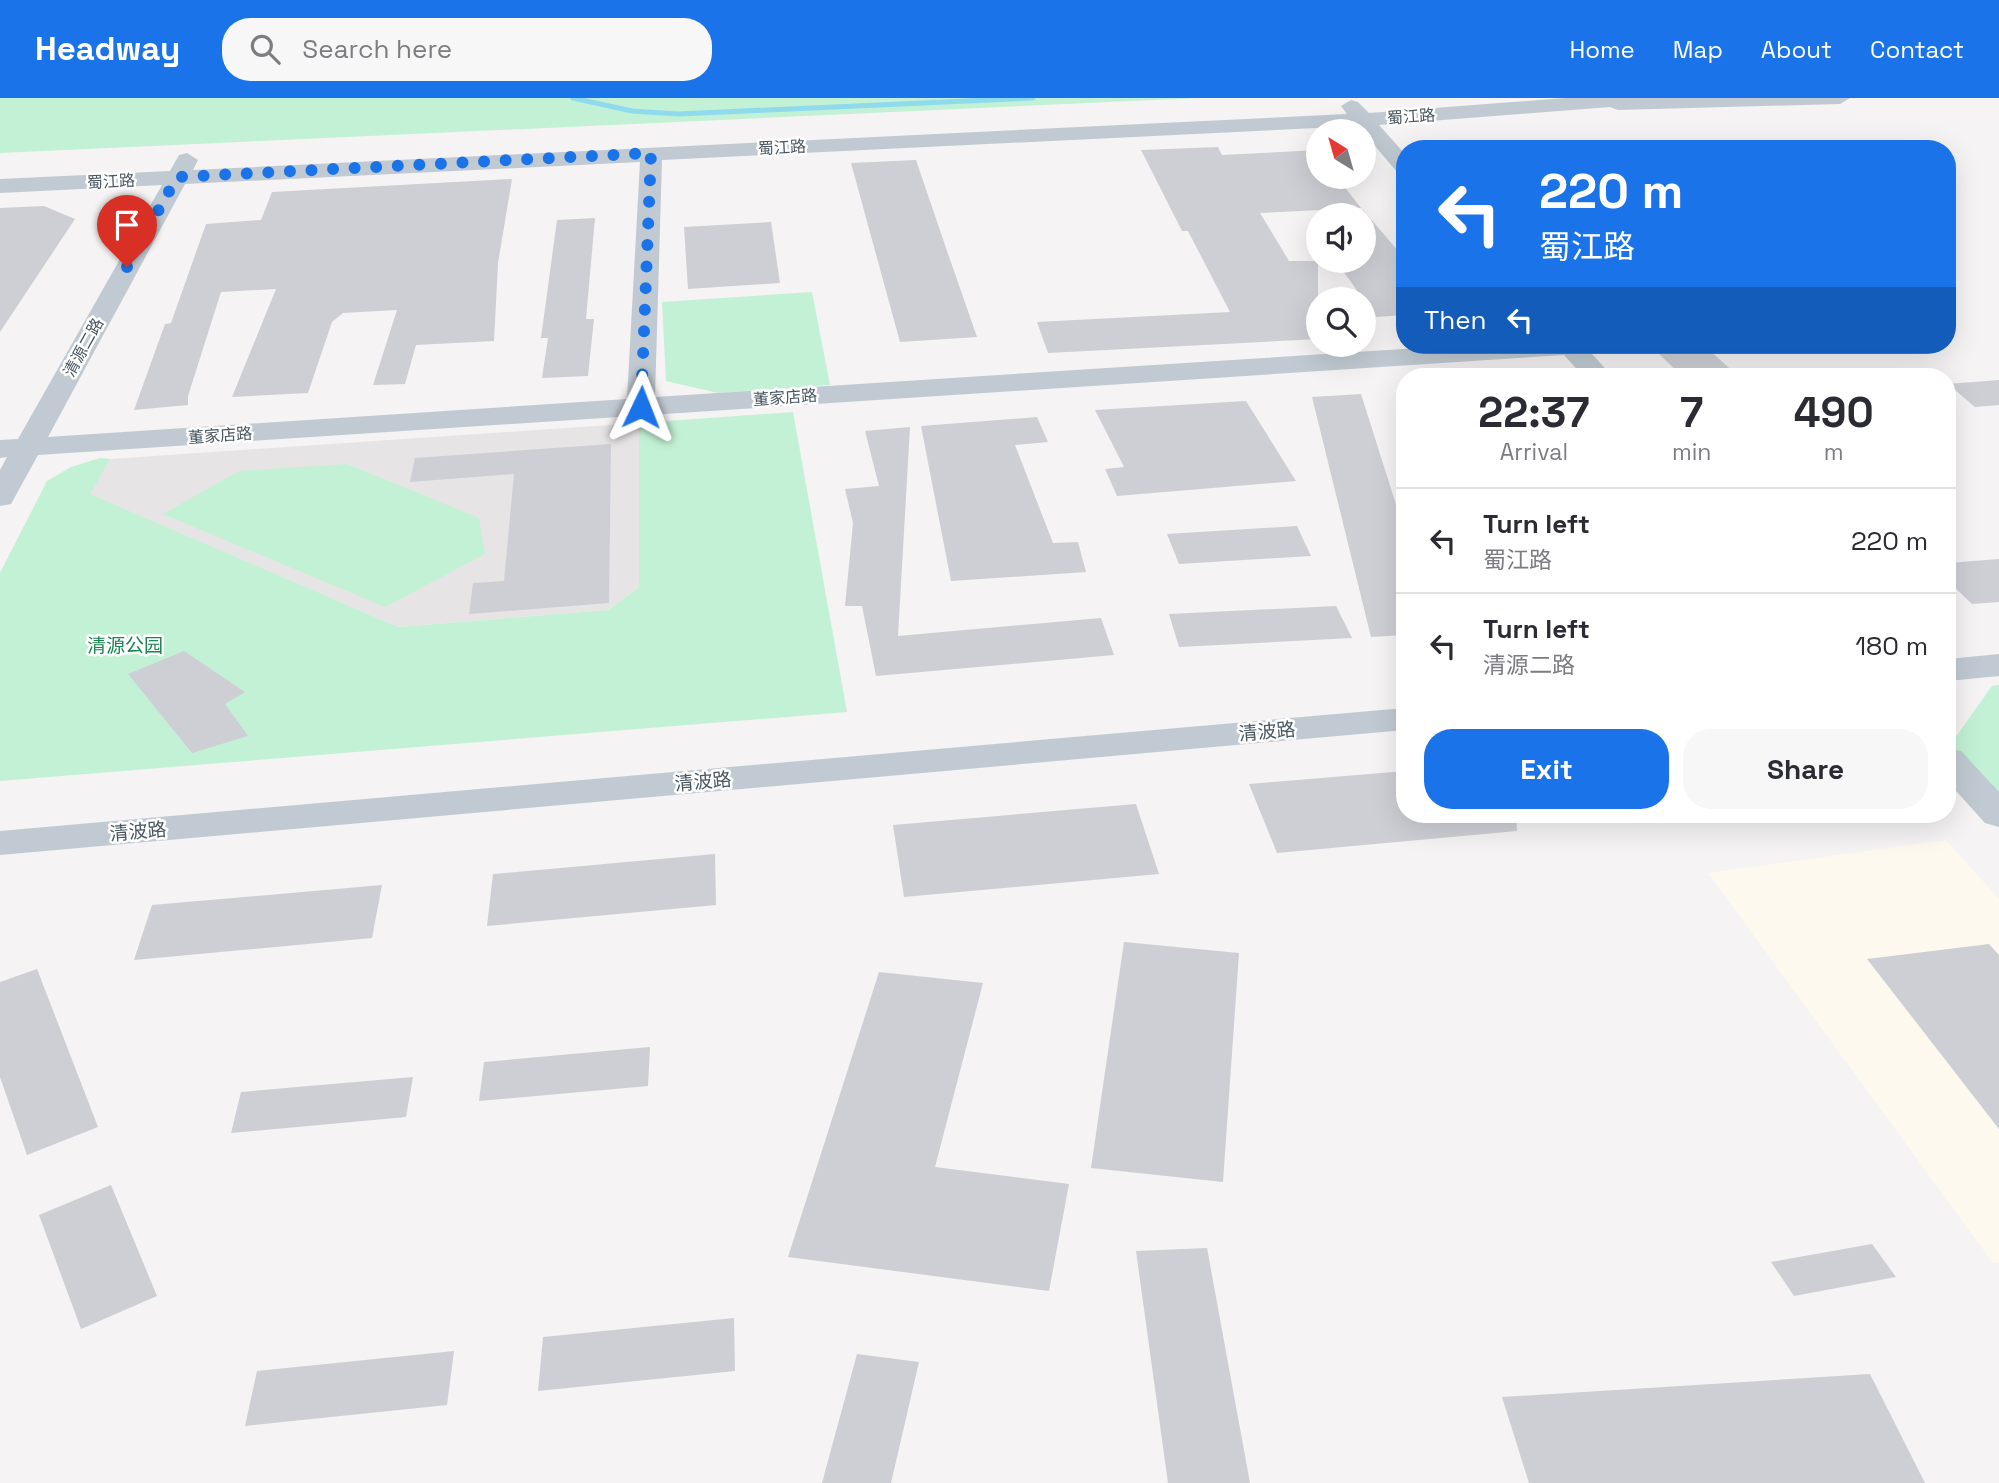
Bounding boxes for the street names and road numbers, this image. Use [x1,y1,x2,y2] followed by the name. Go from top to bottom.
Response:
[1386,104,1436,129] street label: 蜀江路
[758,136,807,159] street label: 蜀江路
[87,170,136,193] street label: 蜀江路
[59,314,108,380] street label: 清源二路
[752,385,818,410] street label: 董家店路
[187,423,253,448] street label: 董家店路
[1238,717,1297,746] street label: 清波路
[674,767,733,796] street label: 清波路
[109,817,168,846] street label: 清波路

